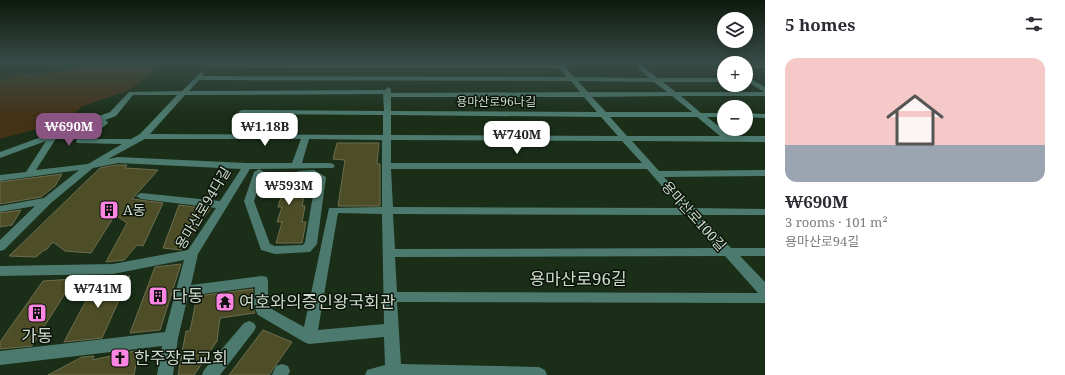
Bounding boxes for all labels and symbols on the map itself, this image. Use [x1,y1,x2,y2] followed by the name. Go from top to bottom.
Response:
[456,93,536,110] street label: 용마산로96나길
[41,113,97,147] pin: ₩690M
[232,113,298,147] pin: ₩1.18B
[489,121,545,155] pin: ₩740M
[170,163,235,252] street label: 용마산로94다길
[261,172,317,206] pin: ₩593M
[658,177,731,255] street label: 용마산로100길
[98,199,120,221] building icon: A동
[123,200,146,219] place label: A동
[529,267,627,290] street label: 용마산로96길
[70,275,126,309] pin: ₩741M
[172,284,203,307] place label: 다동
[147,285,169,307] building icon: 다동
[239,290,395,313] place label: 여호와의증인왕국회관
[214,291,236,313] temple icon: 여호와의증인왕국회관
[26,302,48,324] building icon: 가동
[21,324,53,347] place label: 가동
[134,346,228,369] place label: 한주장로교회
[109,347,131,369] church icon: 한주장로교회

